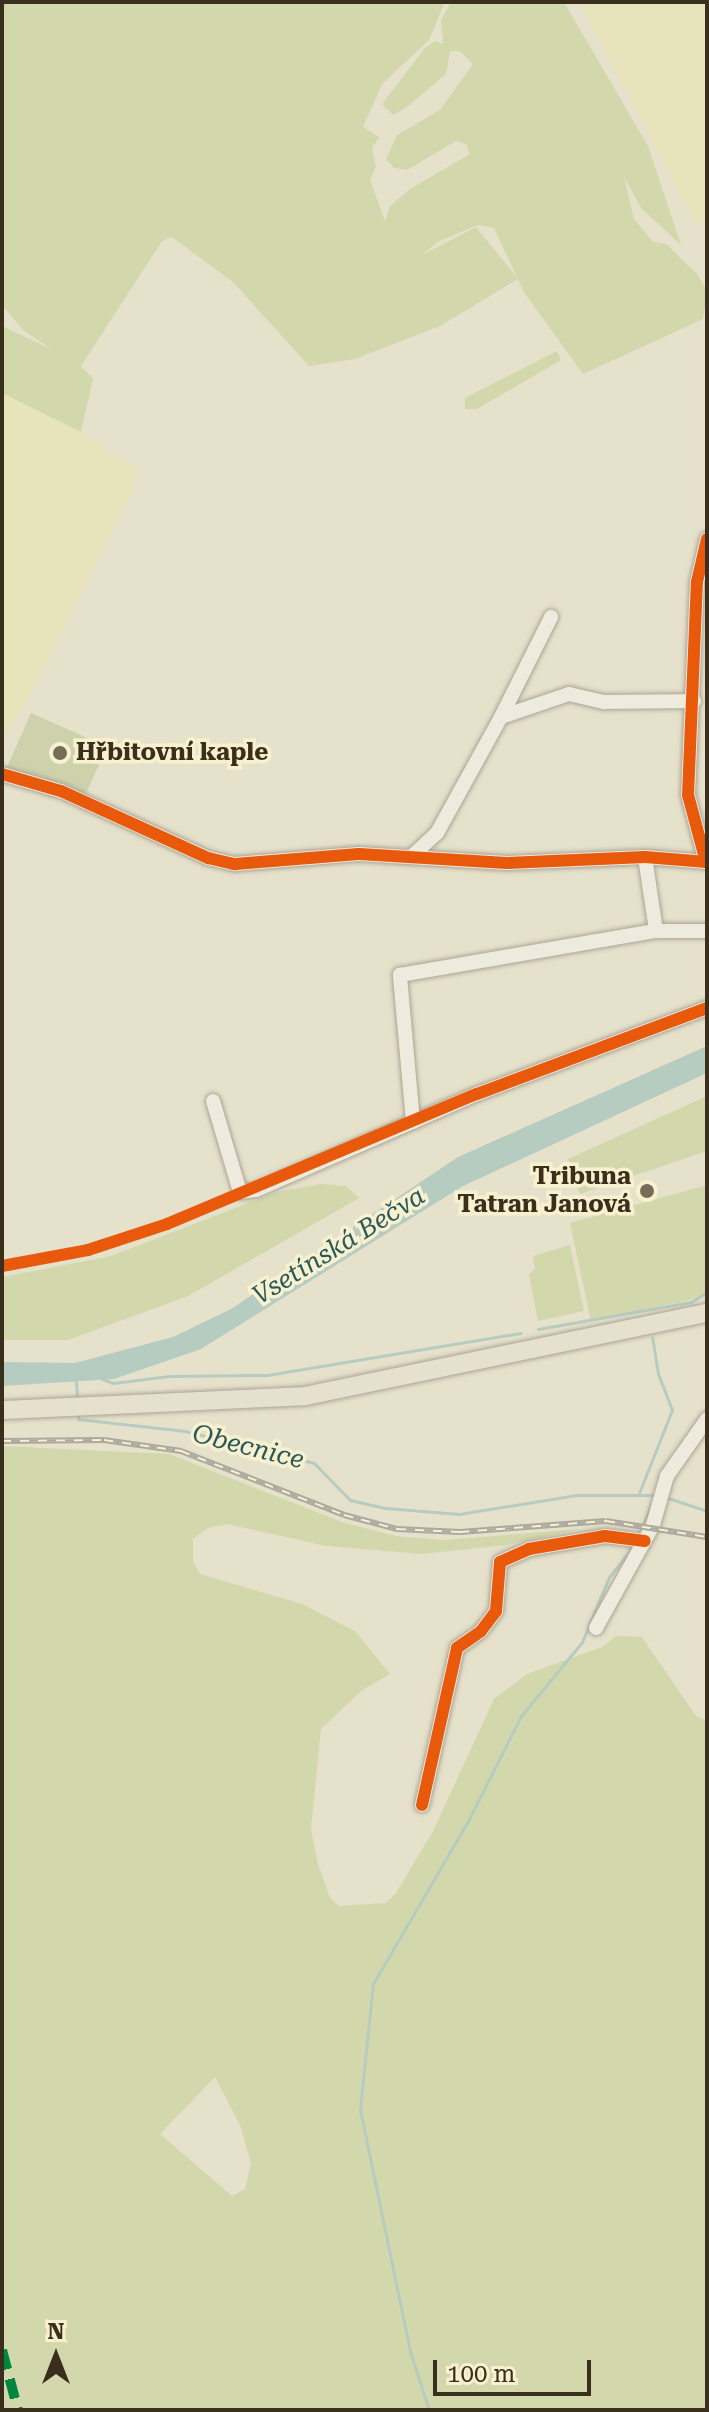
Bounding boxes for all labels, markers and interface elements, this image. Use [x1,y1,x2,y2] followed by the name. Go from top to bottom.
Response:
[76,739,268,767] place label: Hřbitovní kaple
[51,744,69,762] marker: Hřbitovní kaple
[457,1163,631,1219] place label: Tribuna Tatran Janová
[247,1181,431,1311] water label: Vsetínská Bečva
[638,1182,656,1200] marker: Tribuna Tatran Janová
[189,1418,307,1476] water label: Obecnice
[16,2316,96,2396] north arrow
[48,2319,64,2344] text: N
[437,2344,595,2394] scale bar
[447,2360,515,2388] text: 100 m

